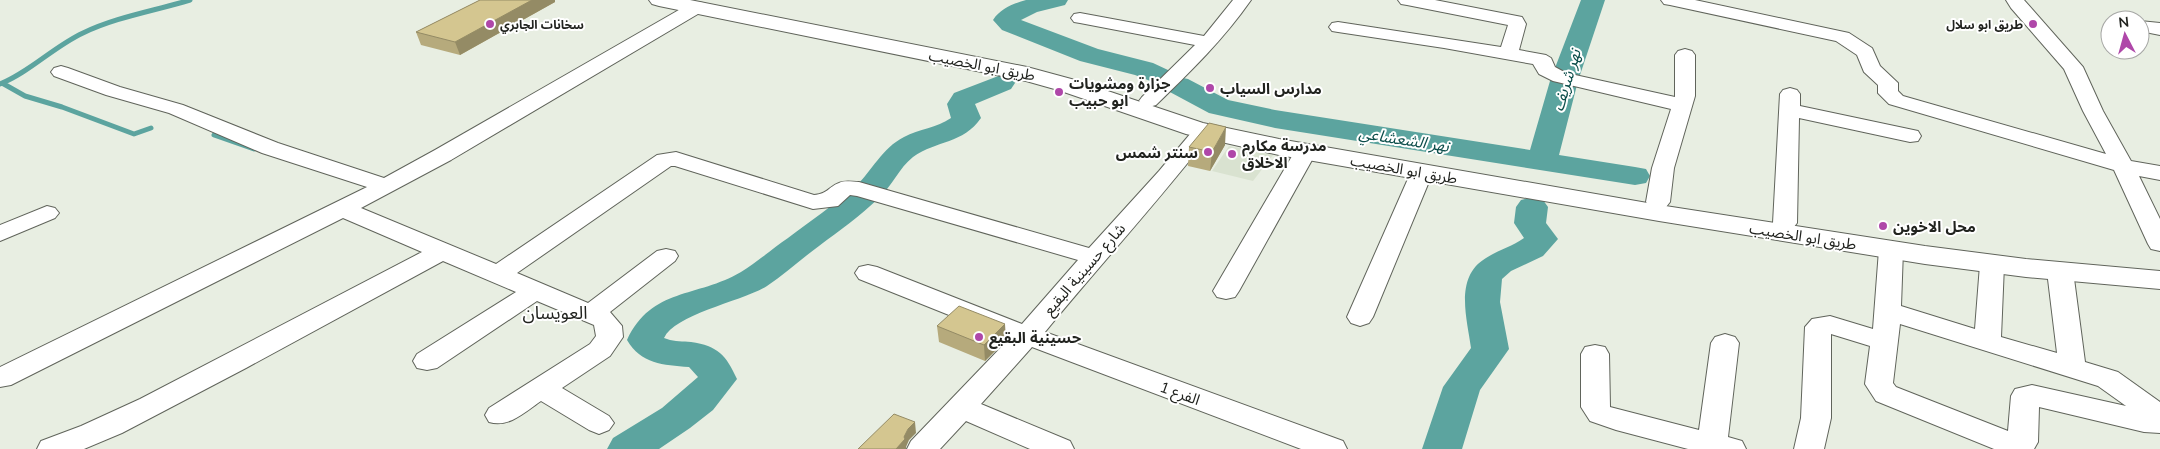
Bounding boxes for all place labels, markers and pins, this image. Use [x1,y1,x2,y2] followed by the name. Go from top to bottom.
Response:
[500,17,584,34] place label: سخانات الجابري
[1946,17,2023,32] place label: طريق ابو سلال
[484,18,496,30] marker: سخانات الجابري
[2027,18,2039,30] marker: طريق ابو سلال
[1069,74,1171,110] place label: جزارة ومشويات ابو حبيب
[1220,79,1322,98] place label: مدارس السياب
[1204,82,1216,94] marker: مدارس السياب
[1053,86,1065,98] marker: جزارة ومشويات ابو حبيب
[1242,136,1327,172] place label: مدرسة مكارم الاخلاق
[1116,143,1198,162] place label: سنتر شمس
[1202,146,1214,158] marker: سنتر شمس
[1226,148,1238,160] marker: مدرسة مكارم الاخلاق
[1893,217,1976,236] place label: محل الاخوين
[1877,220,1889,232] marker: محل الاخوين
[989,328,1082,349] place label: حسينية البقيع
[973,331,985,343] marker: حسينية البقيع

